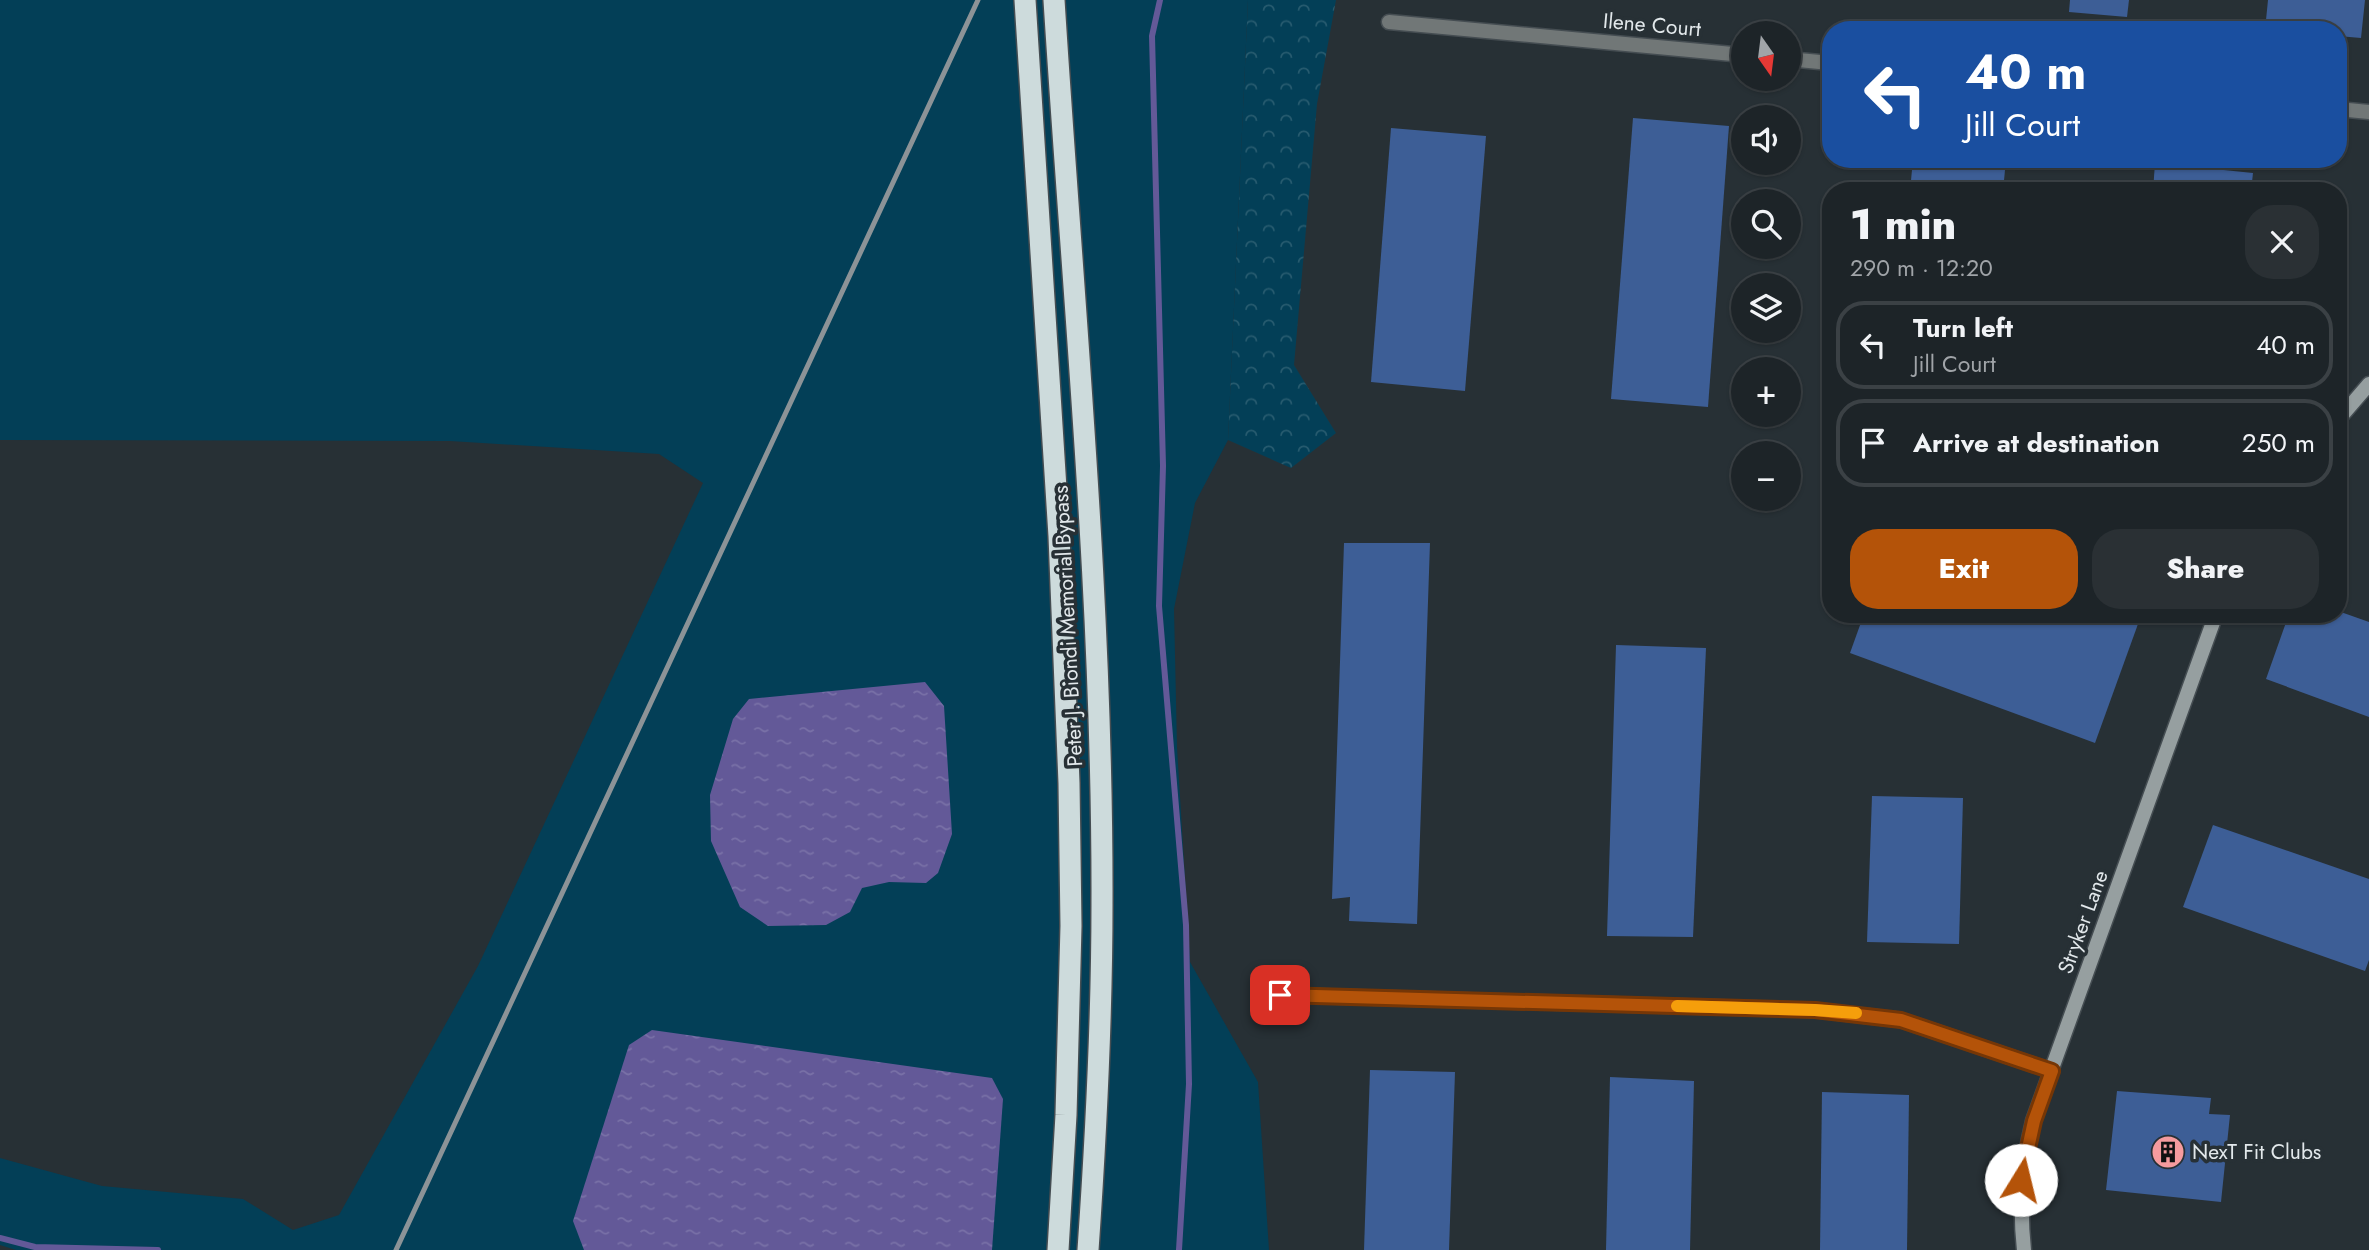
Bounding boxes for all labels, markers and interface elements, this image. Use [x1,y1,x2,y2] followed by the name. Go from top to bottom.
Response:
[1602,6,1702,44] street label: Ilene Court
[1731,21,1801,91] north arrow
[1731,21,1801,511] map controls
[1965,37,2087,107] text: 40 m
[1850,49,1941,140] icon: left
[1965,102,2080,148] text: Jill Court
[1731,105,1801,175] button: sound
[1731,189,1801,259] button: search
[1850,194,1956,255] text: 1 min
[2245,205,2319,279] button: close
[1850,251,1993,285] text: 290 m · 12:20
[1731,273,1801,343] button: layers
[1913,309,2013,347] text: Turn left
[1854,326,1892,364] icon: left
[2256,326,2315,364] text: 40 m
[1913,347,1996,381] text: Jill Court
[1731,357,1801,427] button: +
[1854,424,1892,462] icon: arrive
[1913,424,2160,462] text: Arrive at destination
[2242,424,2315,462] text: 250 m
[1731,441,1801,511] button: −
[1046,485,1090,767] street label: Peter J. Biondi Memorial Bypass
[1850,529,2078,609] button: Exit
[2092,529,2319,609] button: Share
[2050,866,2116,978] street label: Stryker Lane
[1250,965,1310,1025] pin
[1261,976,1299,1014] icon: arrive
[2149,1133,2187,1171] building icon: NexT Fit Clubs
[2192,1137,2321,1167] place label: NexT Fit Clubs
[1984,1143,2058,1217] position arrow

